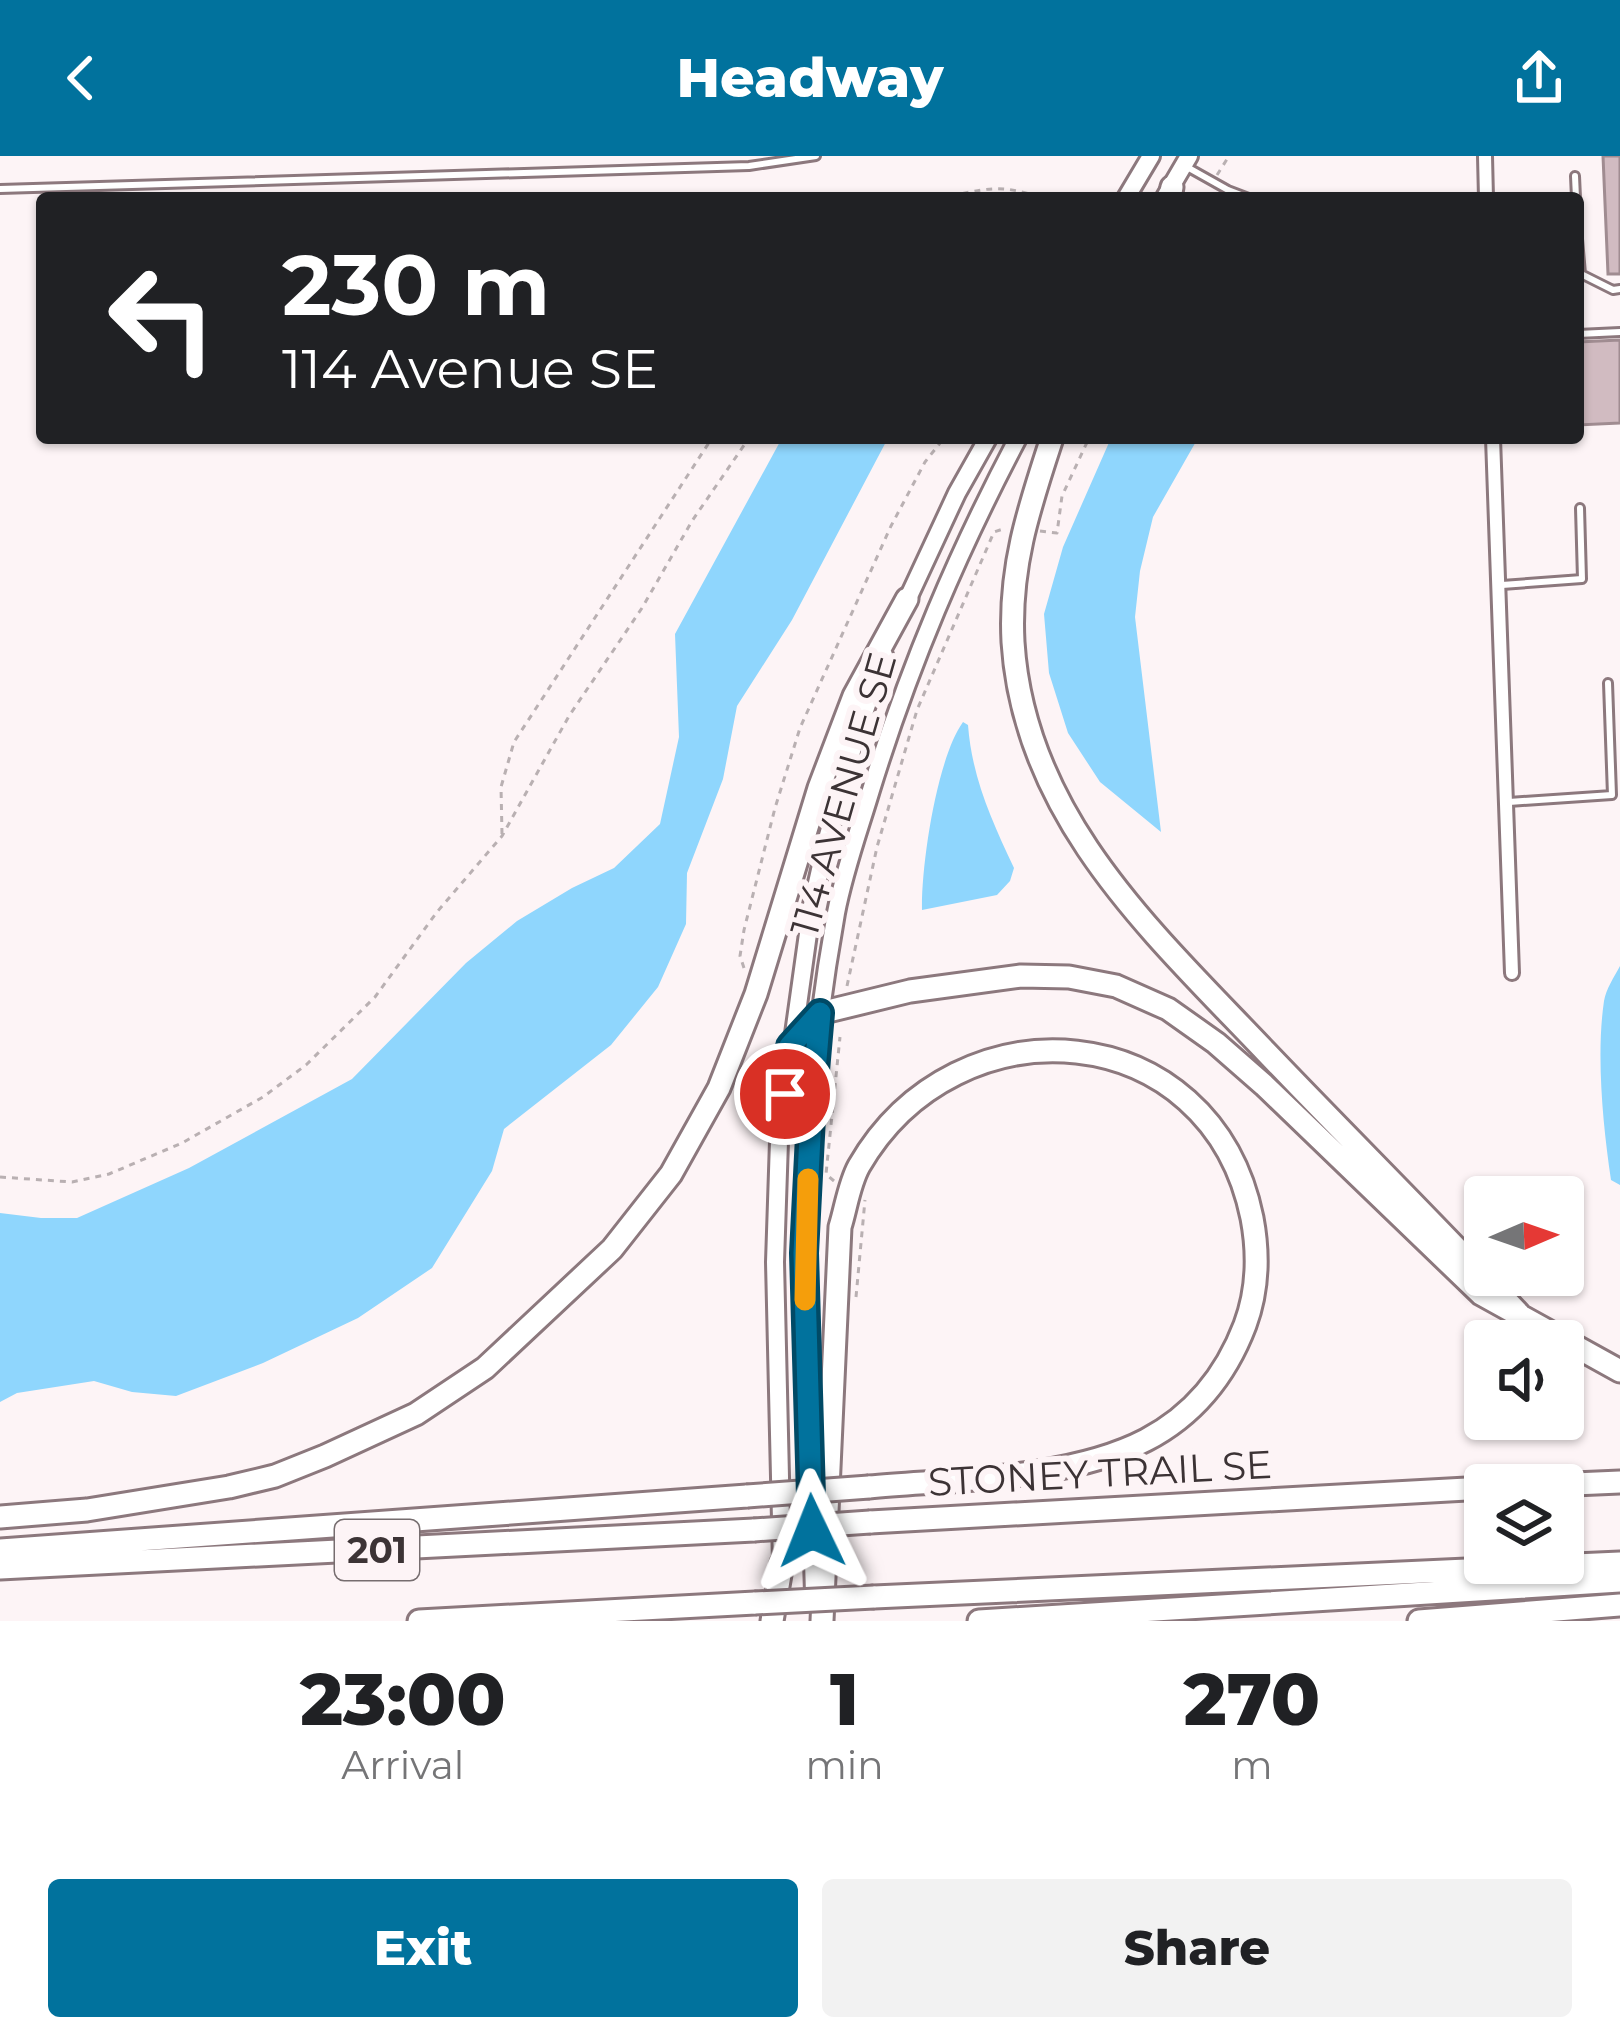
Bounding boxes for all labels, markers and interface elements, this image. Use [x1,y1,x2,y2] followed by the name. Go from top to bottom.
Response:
[48,45,114,111] icon: back
[677,45,944,111] text: Headway
[1506,45,1572,111] icon: share
[282,234,550,336] text: 230 m
[84,240,240,396] icon: left
[282,336,658,402] text: 114 Avenue SE
[780,647,906,941] street label: 114 AVENUE SE
[734,1043,836,1145] pin
[752,1061,818,1127] icon: arrive
[1464,1176,1584,1296] north arrow
[1464,1176,1584,1584] map controls
[1464,1320,1584,1440] button: sound
[927,1440,1273,1506] street label: STONEY TRAIL SE
[1464,1464,1584,1584] button: layers
[749,1468,875,1594] position arrow
[335,1520,419,1580] road number: 201
[300,1655,505,1743] text: 23:00
[830,1655,859,1743] text: 1
[1184,1655,1320,1743] text: 270
[341,1741,464,1789] text: Arrival
[805,1741,884,1789] text: min
[1231,1741,1273,1789] text: m
[48,1879,798,2017] button: Exit
[822,1879,1572,2017] button: Share

